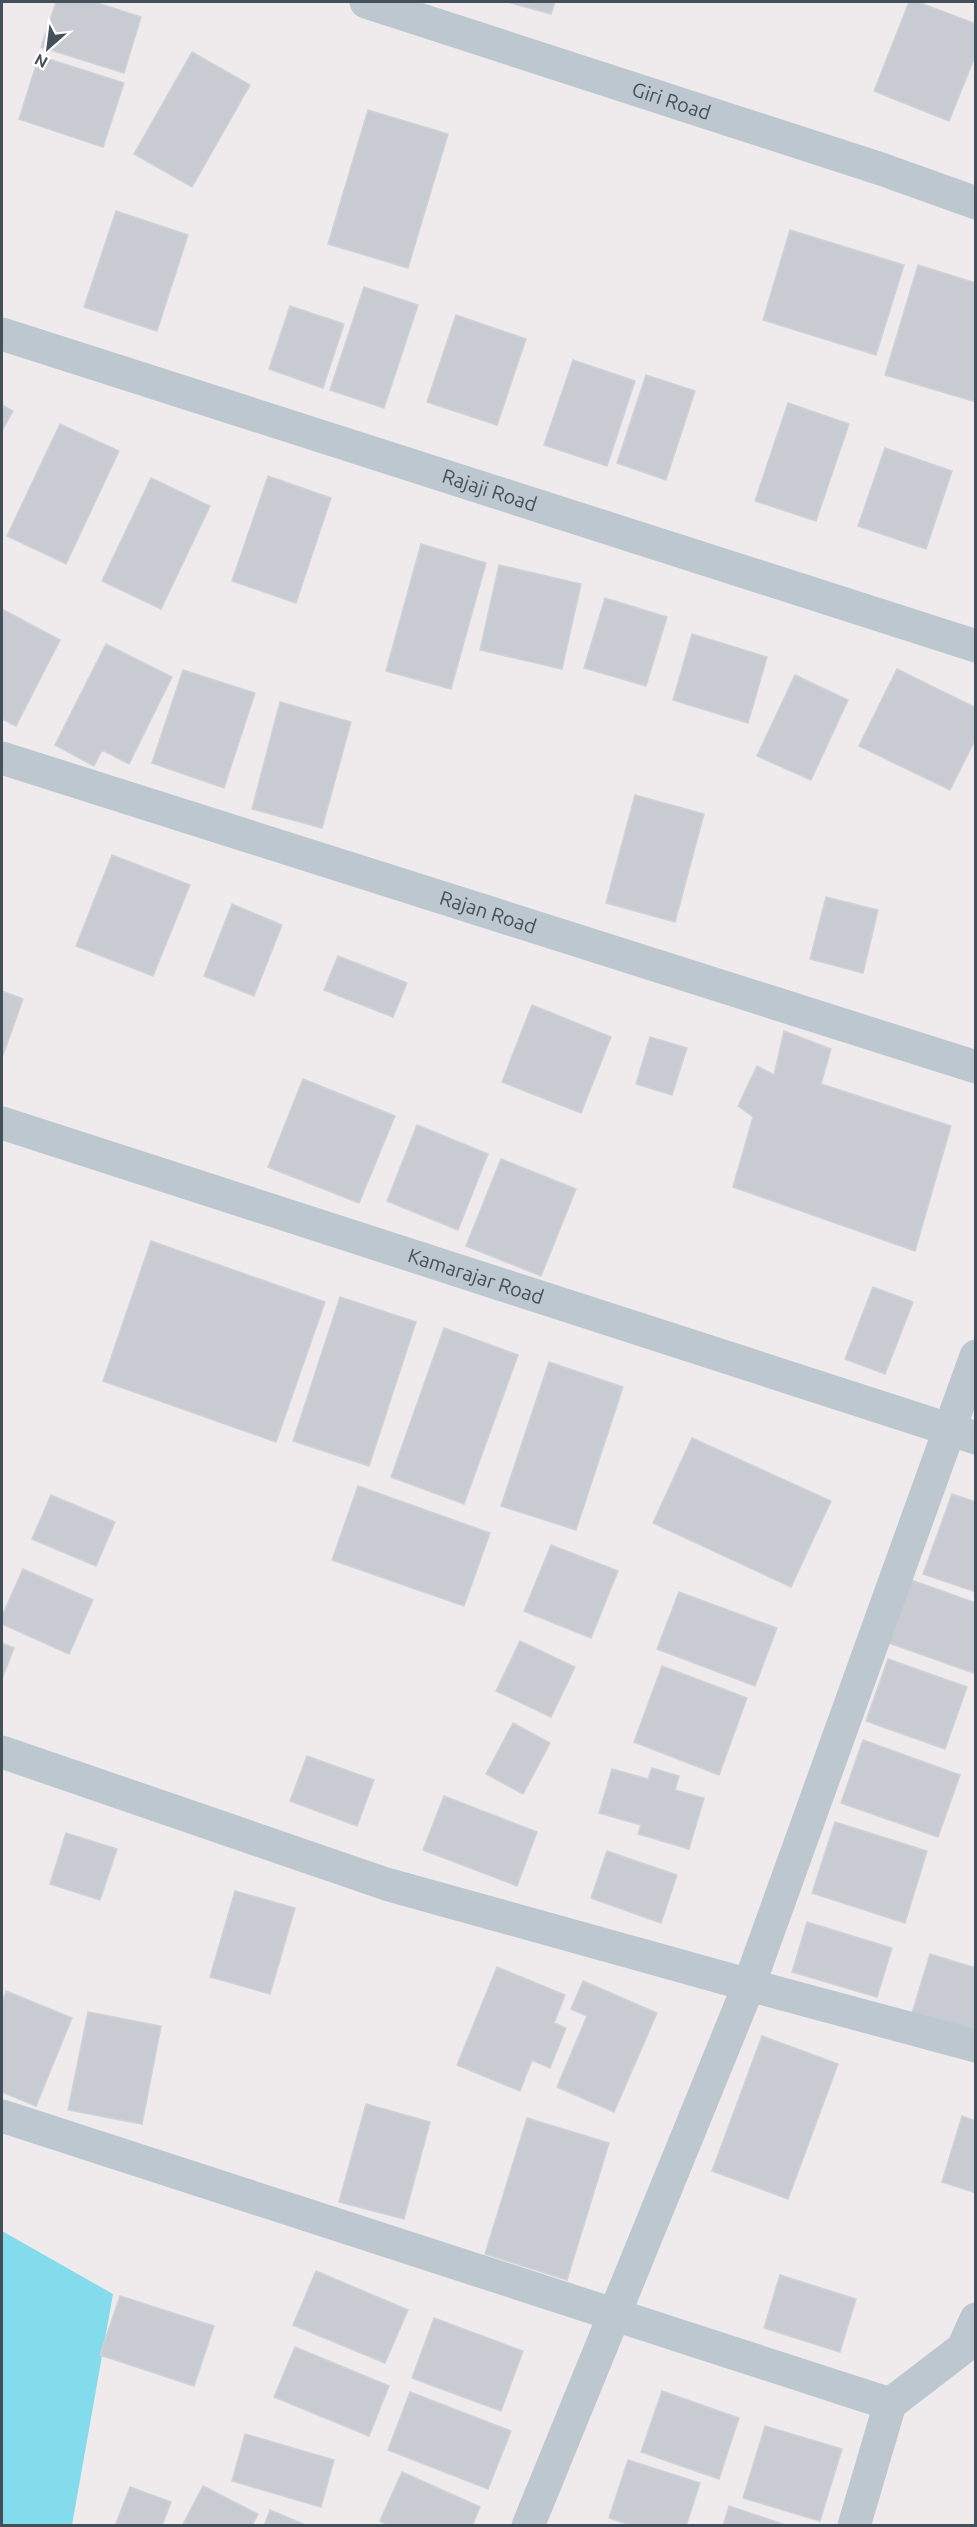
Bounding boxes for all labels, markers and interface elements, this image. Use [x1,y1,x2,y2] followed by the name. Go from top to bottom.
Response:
[18,18,78,78] north arrow
[31,50,50,72] text: N
[629,77,714,124] street label: Giri Road
[439,464,540,516] street label: Rajaji Road
[437,886,539,938] street label: Rajan Road
[405,1243,547,1308] street label: Kamarajar Road

